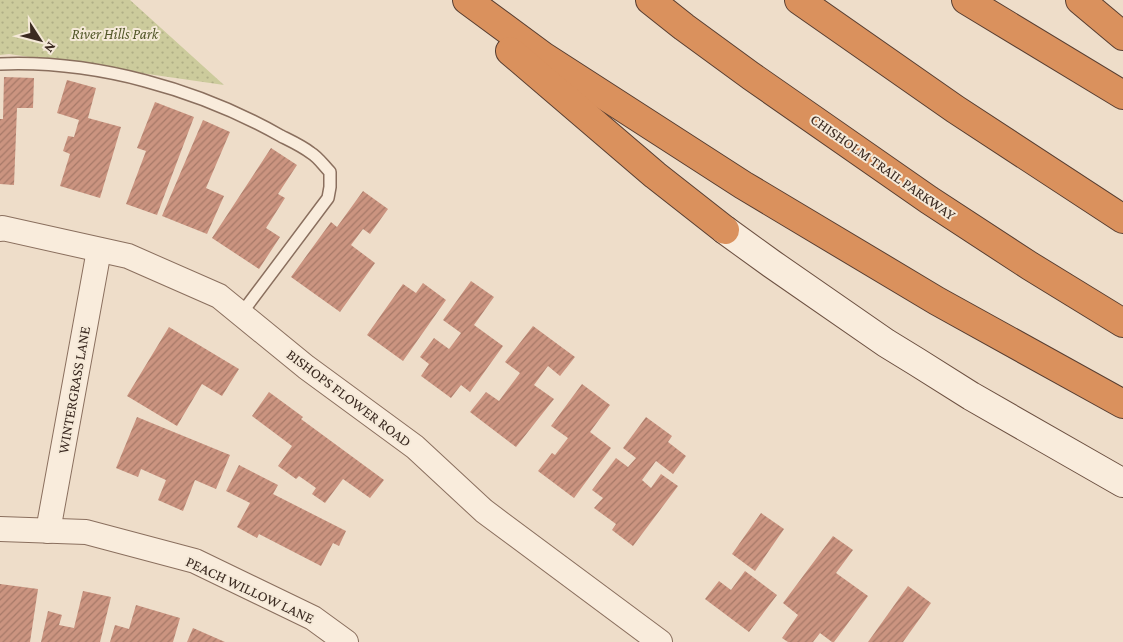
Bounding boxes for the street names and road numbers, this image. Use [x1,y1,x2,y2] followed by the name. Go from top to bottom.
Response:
[808,111,959,223] street label: CHISHOLM TRAIL PARKWAY
[55,325,93,455] street label: WINTERGRASS LANE
[284,346,414,450] street label: BISHOPS FLOWER ROAD
[183,553,317,627] street label: PEACH WILLOW LANE

